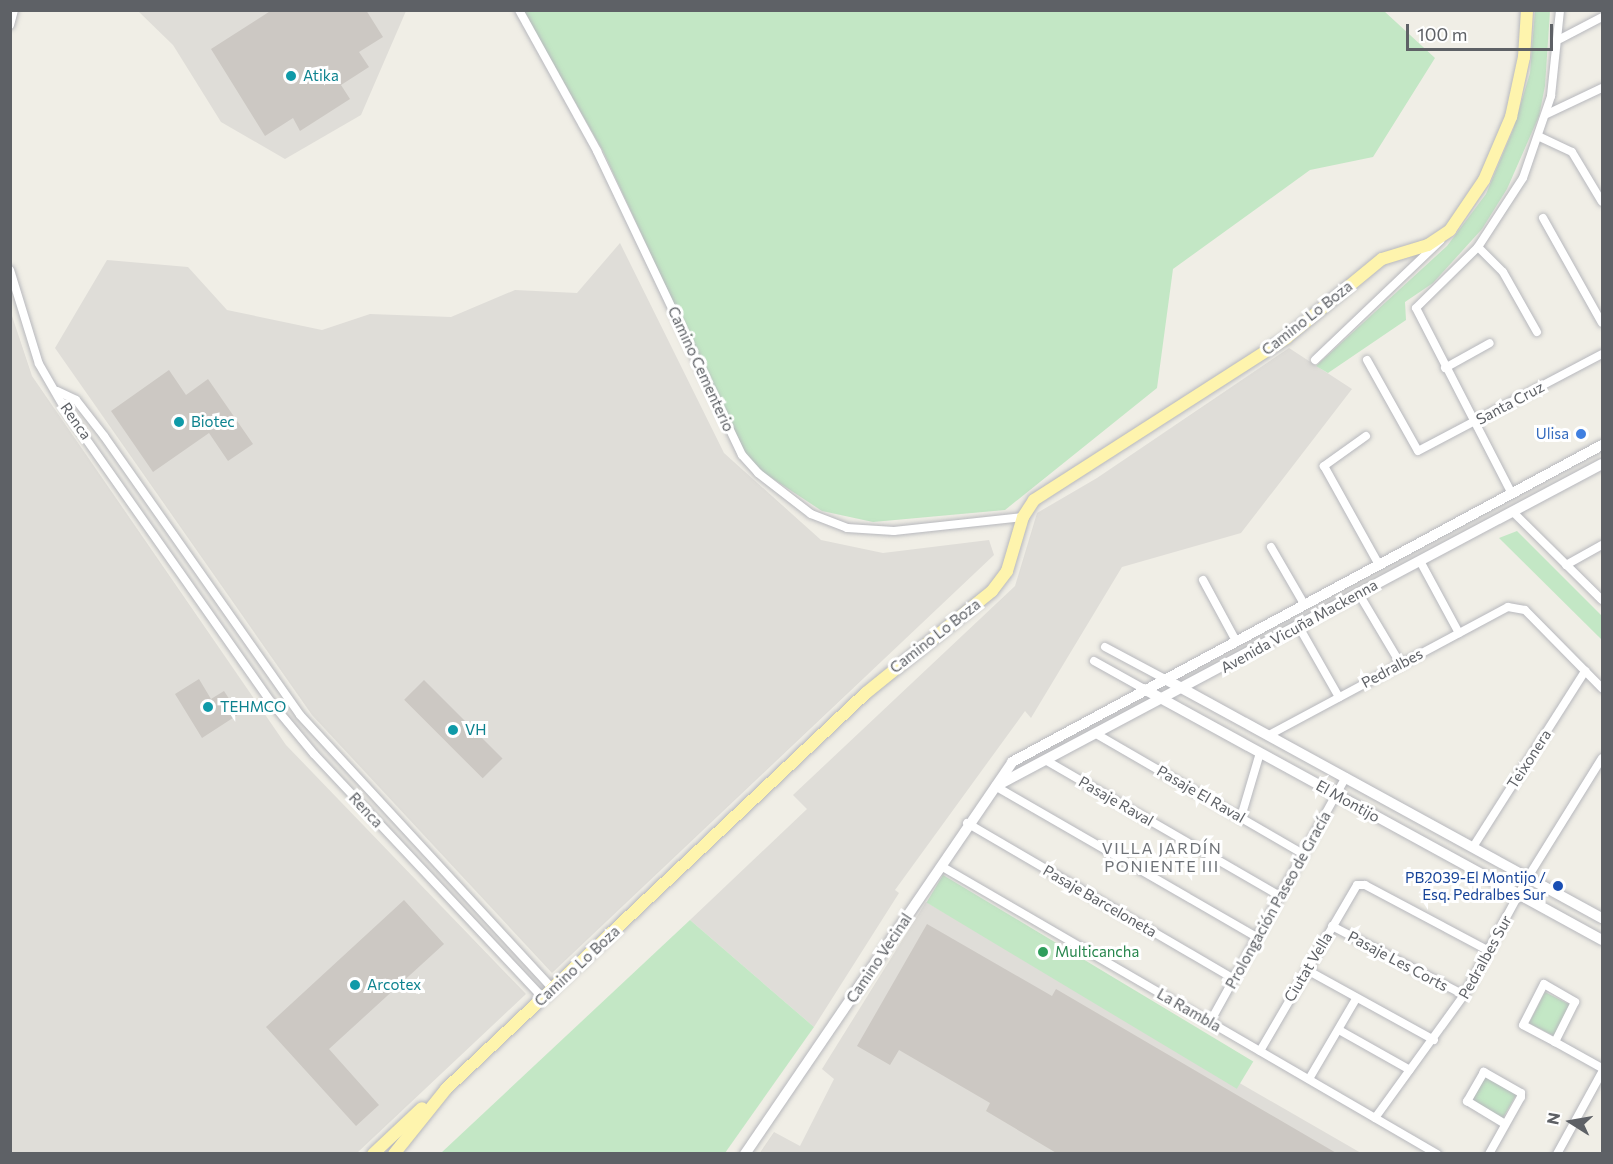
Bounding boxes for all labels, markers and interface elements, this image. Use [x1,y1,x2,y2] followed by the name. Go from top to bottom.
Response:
[1409,12,1556,50] scale bar
[1417,23,1467,45] text: 100 m
[303,67,339,85] place label: Atika
[284,69,298,83] marker: Atika
[1258,277,1356,359] street label: Camino Lo Boza
[664,304,738,434] street label: Camino Cementerio
[1473,378,1547,428] street label: Santa Cruz
[57,399,95,443] street label: Renca
[191,413,235,431] place label: Biotec
[172,415,186,429] marker: Biotec
[1536,425,1569,443] place label: Ulisa
[1574,427,1588,441] marker: Ulisa
[1217,575,1381,677] street label: Avenida Vicuña Mackenna
[886,595,984,677] street label: Camino Lo Boza
[1358,644,1426,692] street label: Pedralbes
[220,698,286,716] place label: TEHMCO
[201,700,215,714] marker: TEHMCO
[465,721,487,739] place label: VH
[446,723,460,737] marker: VH
[1503,726,1555,792] street label: Teixonera
[1154,761,1248,827] street label: Pasaje El Raval
[1075,772,1157,830] street label: Pasaje Raval
[1313,776,1383,826] street label: El Montijo
[345,789,387,831] street label: Renca
[1222,808,1334,992] street label: Prolongación Paseo de Gracía
[1102,838,1222,876] district label: VILLA JARDÍN PONIENTE III
[1040,861,1160,941] street label: Pasaje Barceloneta
[1405,868,1546,903] place label: PB2039-El Montijo / Esq. Pedralbes Sur
[1551,879,1565,893] marker: PB2039-El Montijo / Esq. Pedralbes Sur
[842,910,916,1006] street label: Camino Vecinal
[1455,912,1515,1002] street label: Pedralbes Sur
[531,922,623,1010] street label: Camino Lo Boza
[1345,927,1451,995] street label: Pasaje Les Corts
[1280,929,1336,1005] street label: Ciutat Vella
[1055,943,1139,961] place label: Multicancha
[1036,945,1050,959] marker: Multicancha
[367,976,421,994] place label: Arcotex
[348,978,362,992] marker: Arcotex
[1154,985,1224,1035] street label: La Rambla
[1541,1092,1601,1152] north arrow
[1542,1111,1563,1126] text: N

